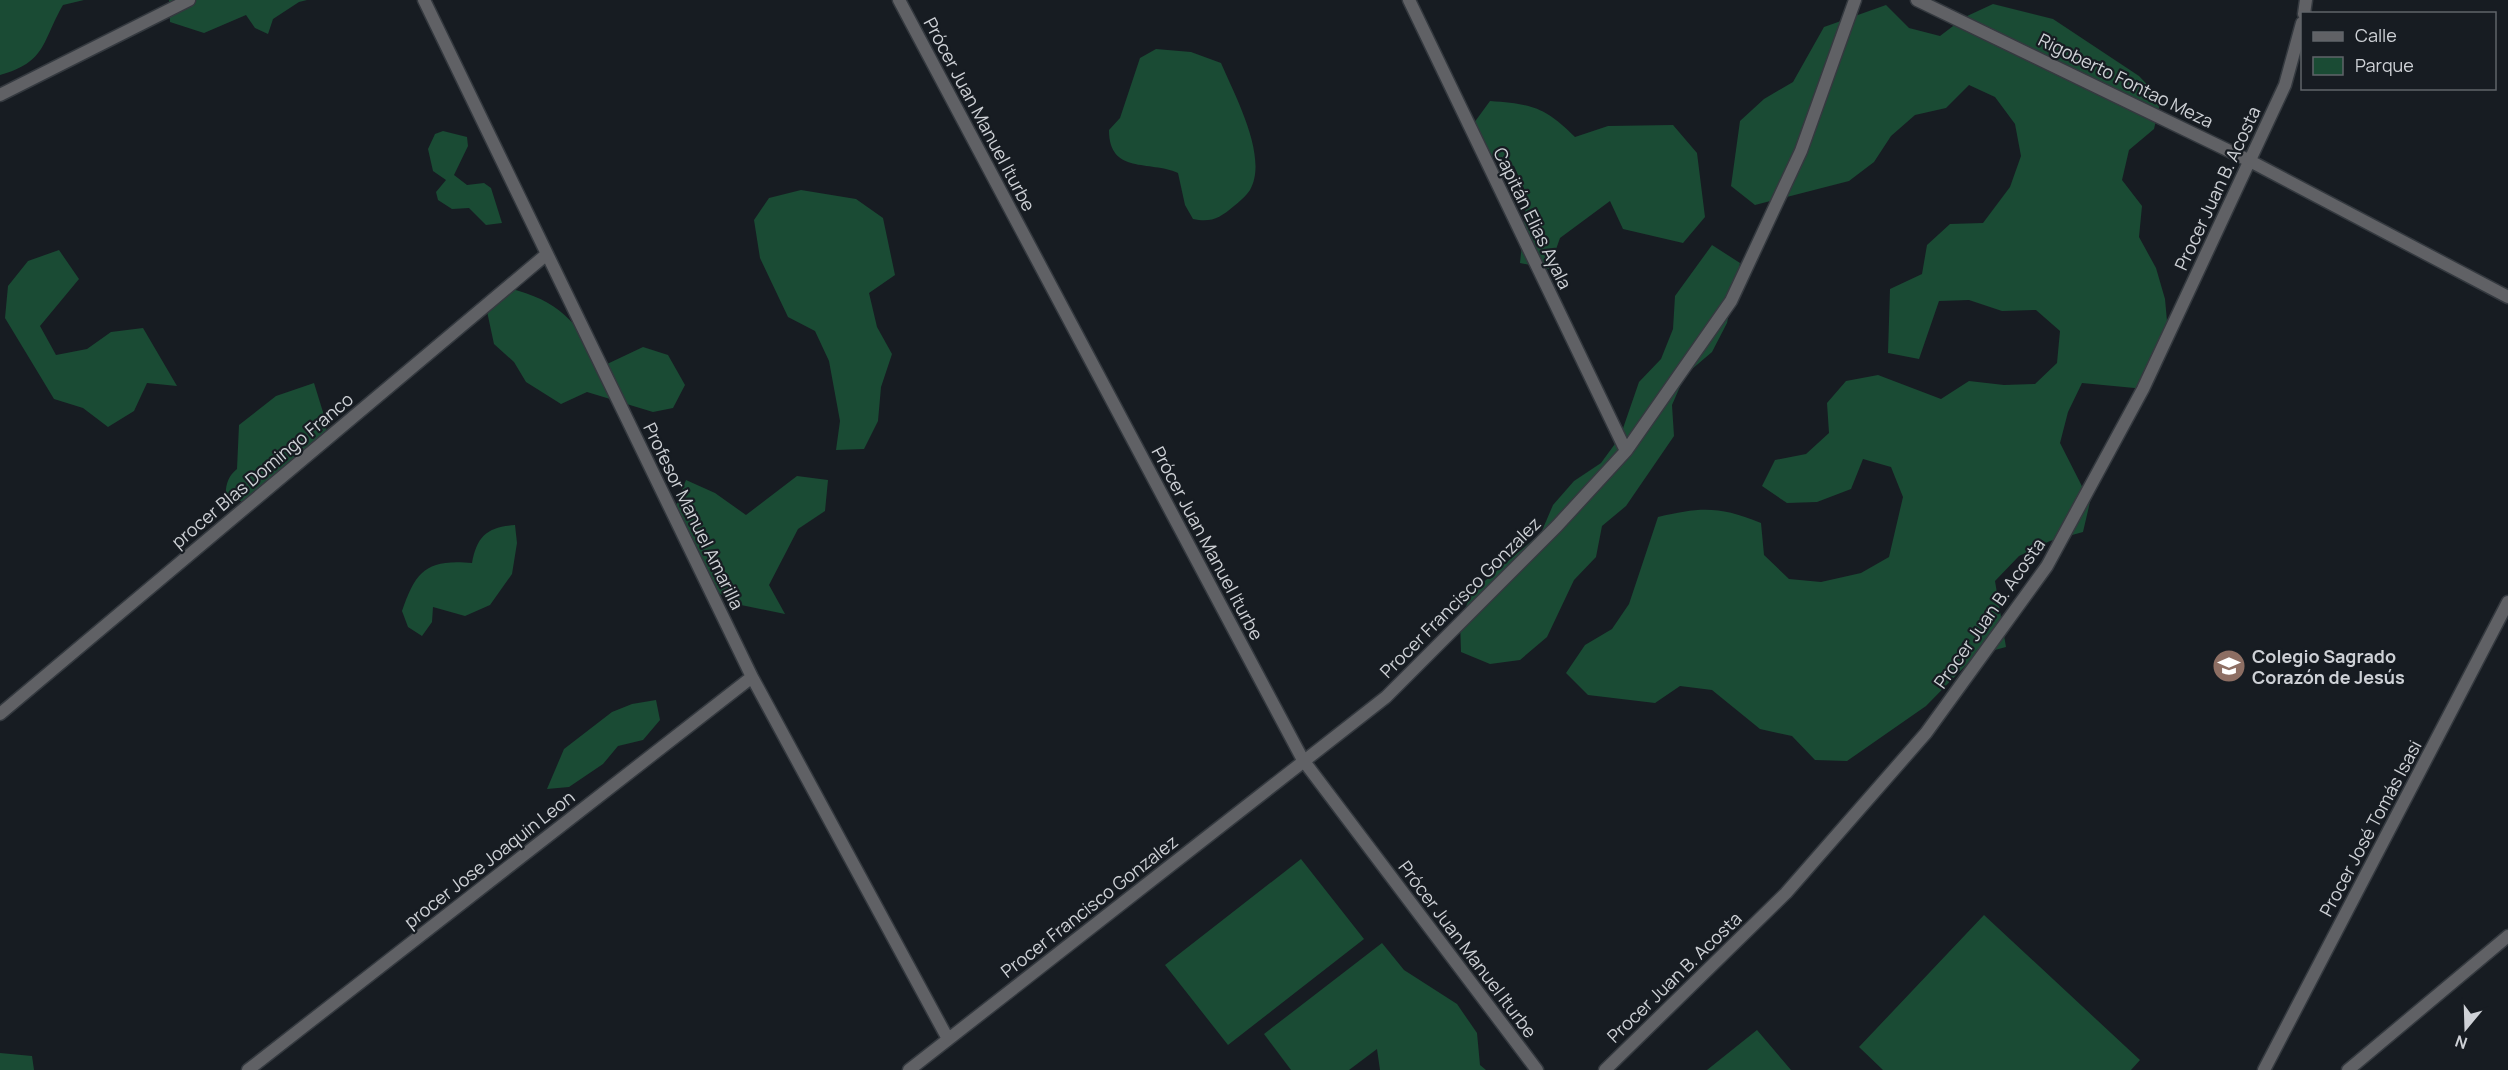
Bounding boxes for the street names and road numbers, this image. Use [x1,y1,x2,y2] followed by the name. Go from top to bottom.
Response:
[919,13,1041,215] street label: Prócer Juan Manuel Iturbe
[2035,27,2217,133] street label: Rigoberto Fontao Meza
[2168,102,2266,274] street label: Procer Juan B. Acosta
[1488,143,1578,293] street label: Capitán Elias Ayala
[166,387,358,553] street label: procer Blas Domingo Franco
[638,419,750,613] street label: Profesor Manuel Amarilla
[1147,442,1269,644] street label: Prócer Juan Manuel Iturbe
[1374,511,1546,683] street label: Procer Francisco Gonzalez
[1928,533,2050,693] street label: Procer Juan B. Acosta
[2313,736,2427,920] street label: Procer José Tomás Isasi
[399,785,579,933] street label: procer Jose Joaquin Leon
[996,829,1182,983] street label: Procer Francisco Gonzalez
[1393,855,1543,1043] street label: Prócer Juan Manuel Iturbe
[1601,906,1747,1048] street label: Procer Juan B. Acosta

